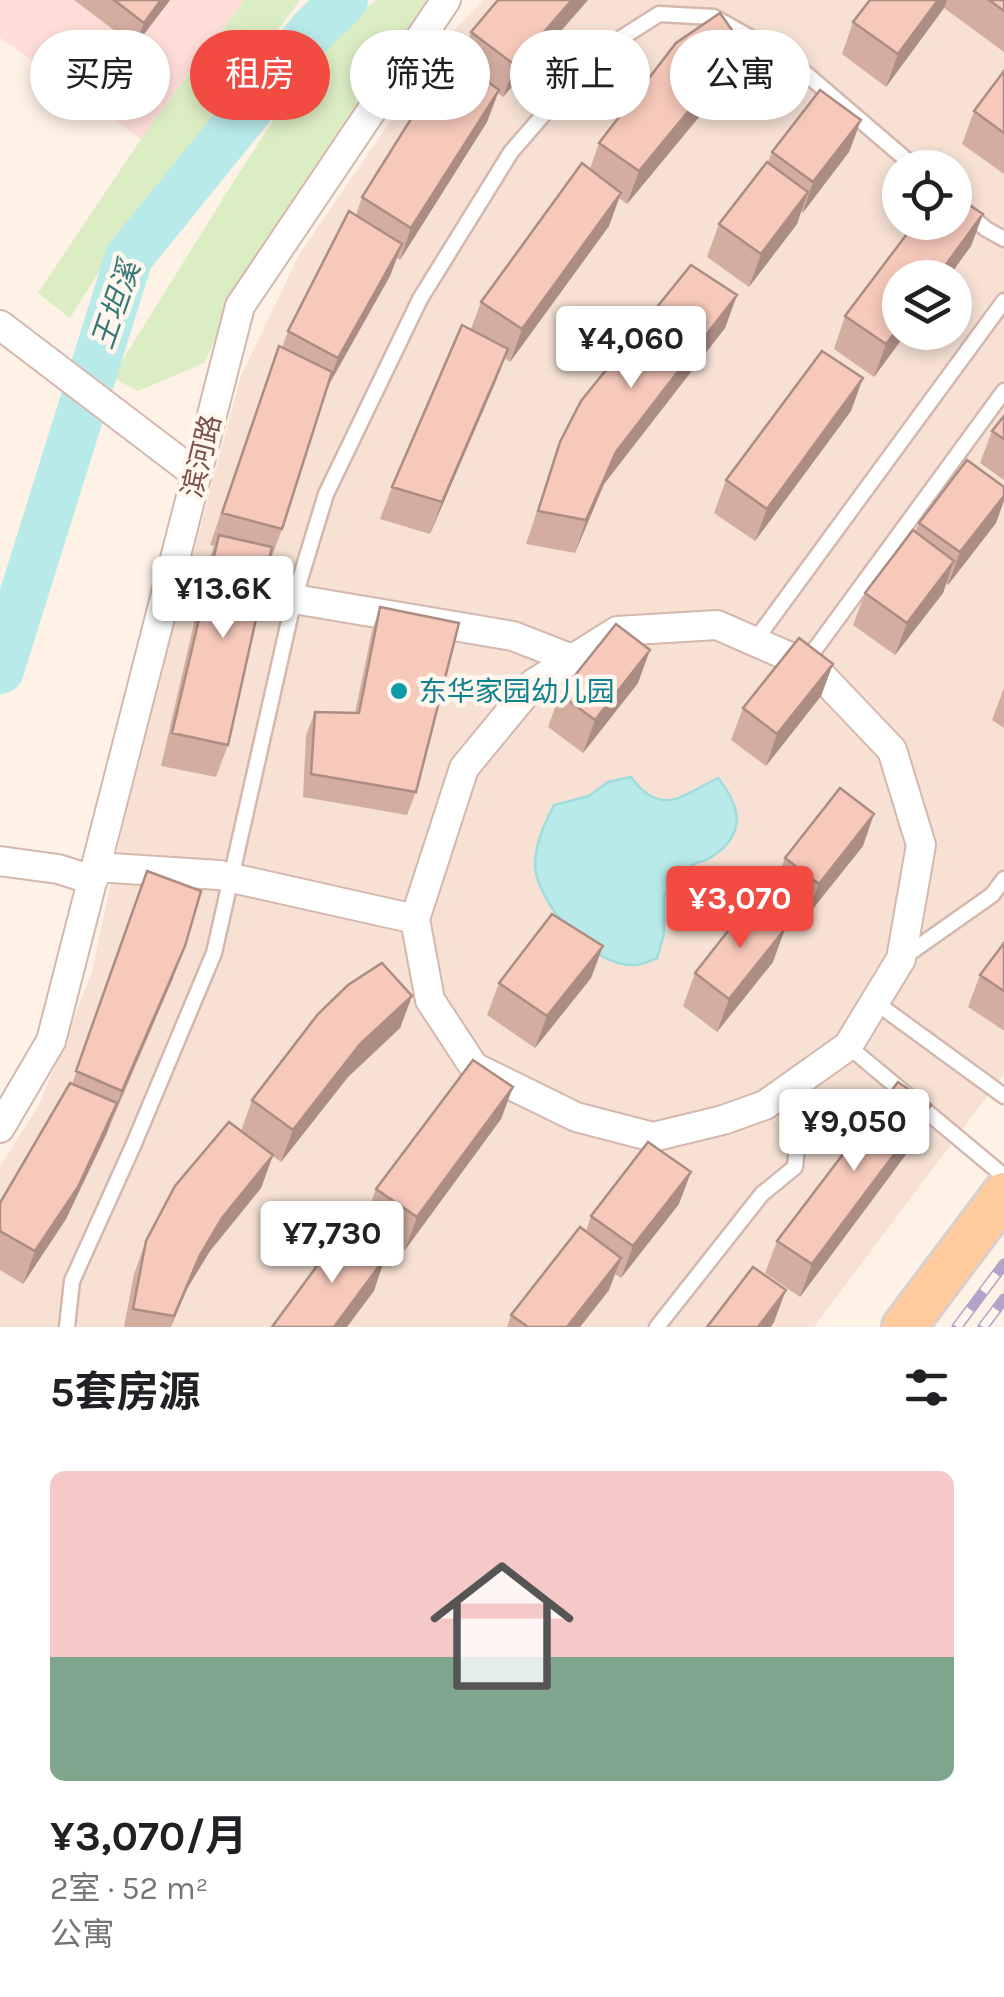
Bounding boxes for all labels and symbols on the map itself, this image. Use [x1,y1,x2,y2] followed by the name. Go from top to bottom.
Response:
[84,254,149,353] water label: 王坦溪
[550,306,712,391] pin: ¥4,060
[175,411,228,501] street label: 滨河路
[142,556,304,641] pin: ¥13.6K
[419,675,615,708] place label: 东华家园幼儿园
[388,680,410,702] marker: 东华家园幼儿园
[659,866,821,951] pin: ¥3,070
[773,1089,935,1174] pin: ¥9,050
[251,1201,413,1286] pin: ¥7,730

